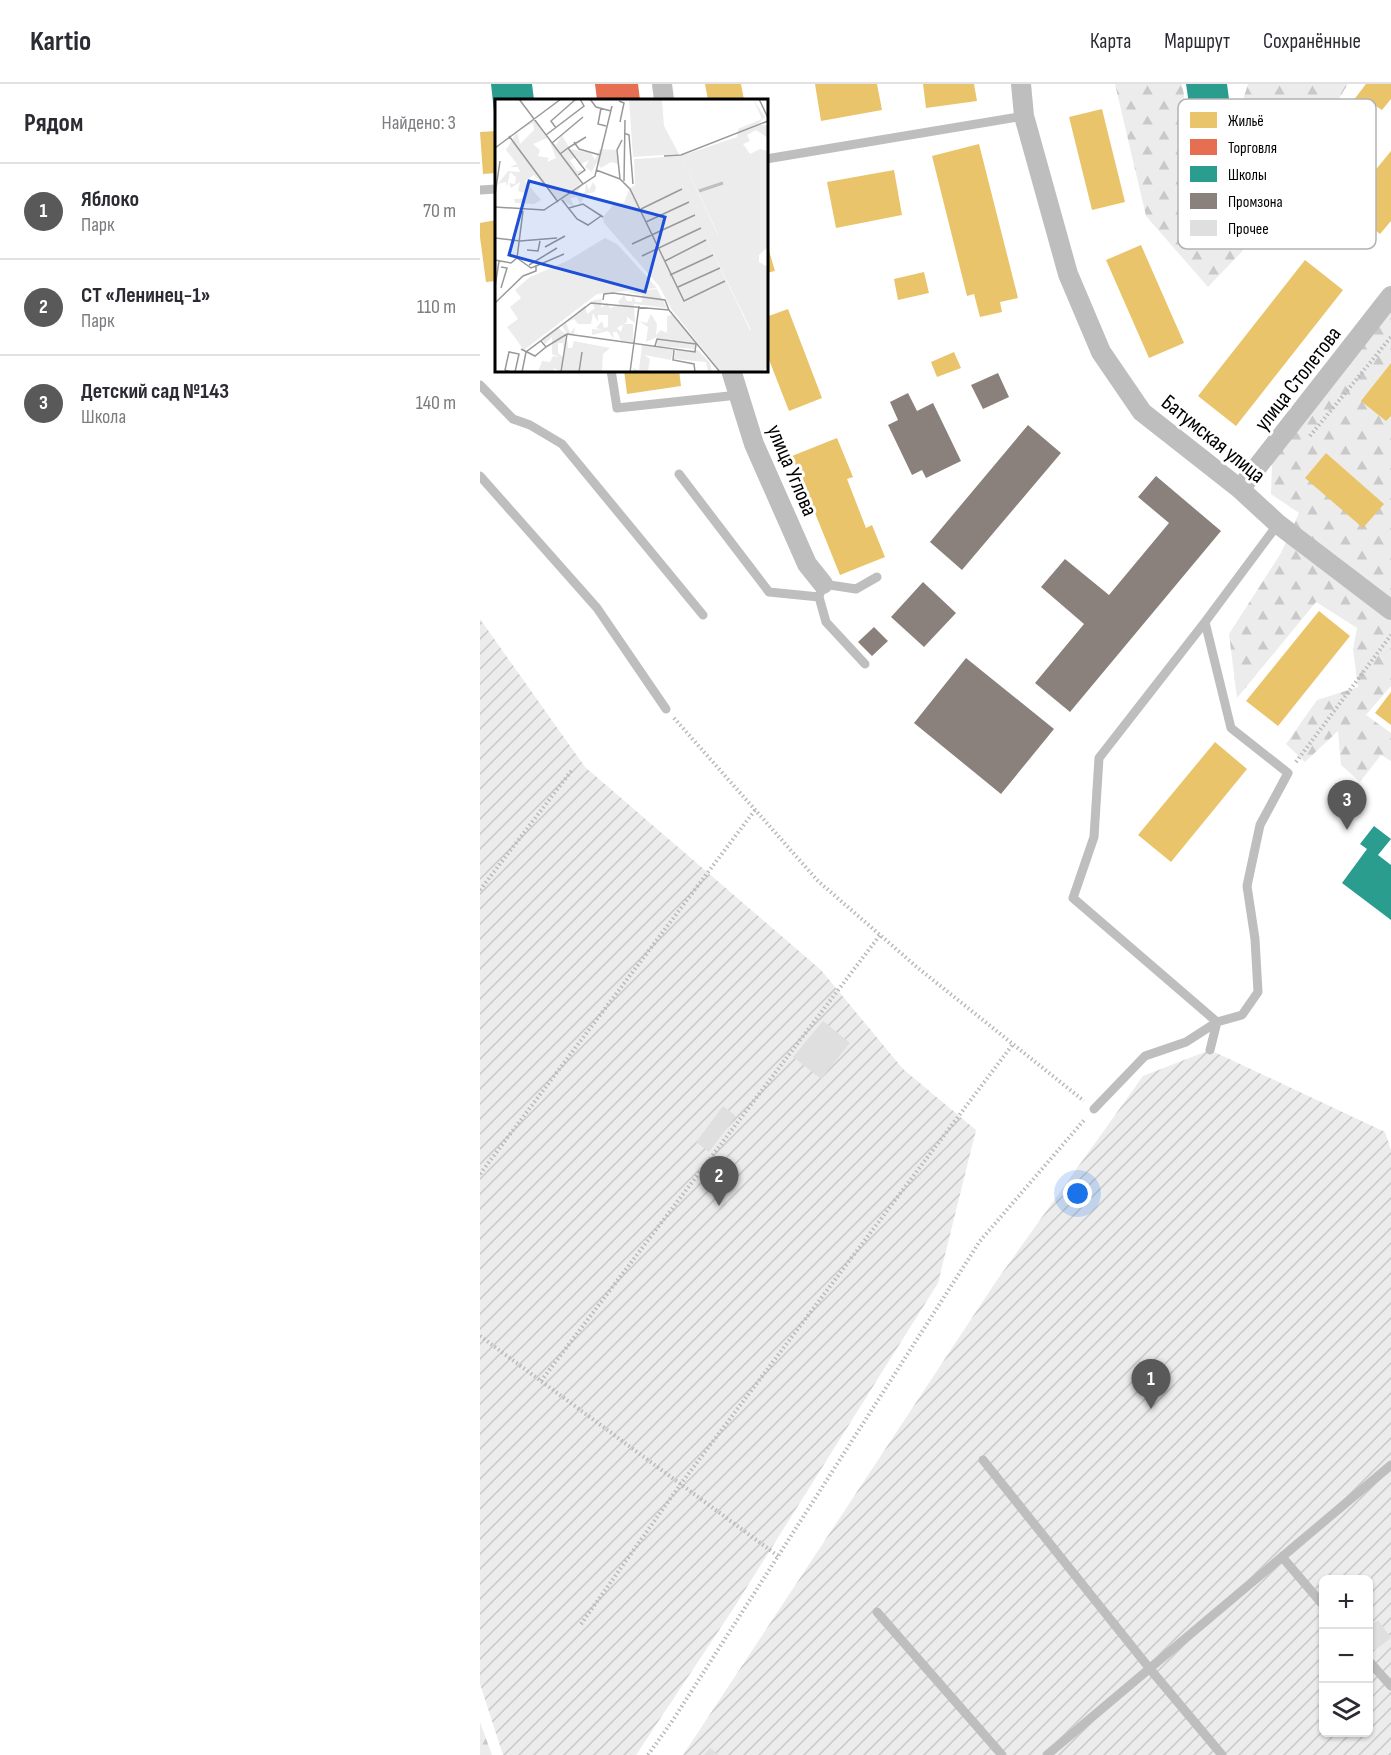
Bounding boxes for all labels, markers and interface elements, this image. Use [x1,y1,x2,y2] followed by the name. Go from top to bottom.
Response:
[30,25,91,58] text: Kartio
[1090,29,1131,54] text: Карта
[1164,29,1230,54] text: Маршрут
[1263,29,1361,54] text: Сохранённые
[495,99,768,372] inset map
[1178,99,1376,249] legend
[24,108,83,139] text: Рядом
[382,111,456,135] text: Найдено: 3
[1228,112,1264,131] text: Жильё
[1228,139,1277,158] text: Торговля
[1228,166,1267,185] text: Школы
[81,186,139,213] text: Яблоко
[1228,193,1283,212] text: Промзона
[40,199,47,223] text: 1
[423,199,456,223] text: 70 m
[81,213,115,237] text: Парк
[1228,220,1269,239] text: Прочее
[81,282,210,309] text: СТ «Ленинец-1»
[39,295,48,319] text: 2
[417,295,456,319] text: 110 m
[81,309,115,333] text: Парк
[1249,321,1347,437] street label: улица Столетова
[81,378,229,405] text: Детский сад №143
[1156,389,1270,489] street label: Батумская улица
[39,391,48,415] text: 3
[416,391,456,415] text: 140 m
[81,405,126,429] text: Школа
[760,421,823,520] street label: улица Углова
[1328,780,1366,830] pin: 3
[700,1156,738,1206] pin: 2
[1063,1179,1092,1208] your location
[1132,1360,1170,1409] pin: 1
[1319,1575,1373,1737] map controls
[1319,1575,1373,1629] button: +
[1319,1629,1373,1683] button: −
[1319,1683,1373,1737] button: layers

